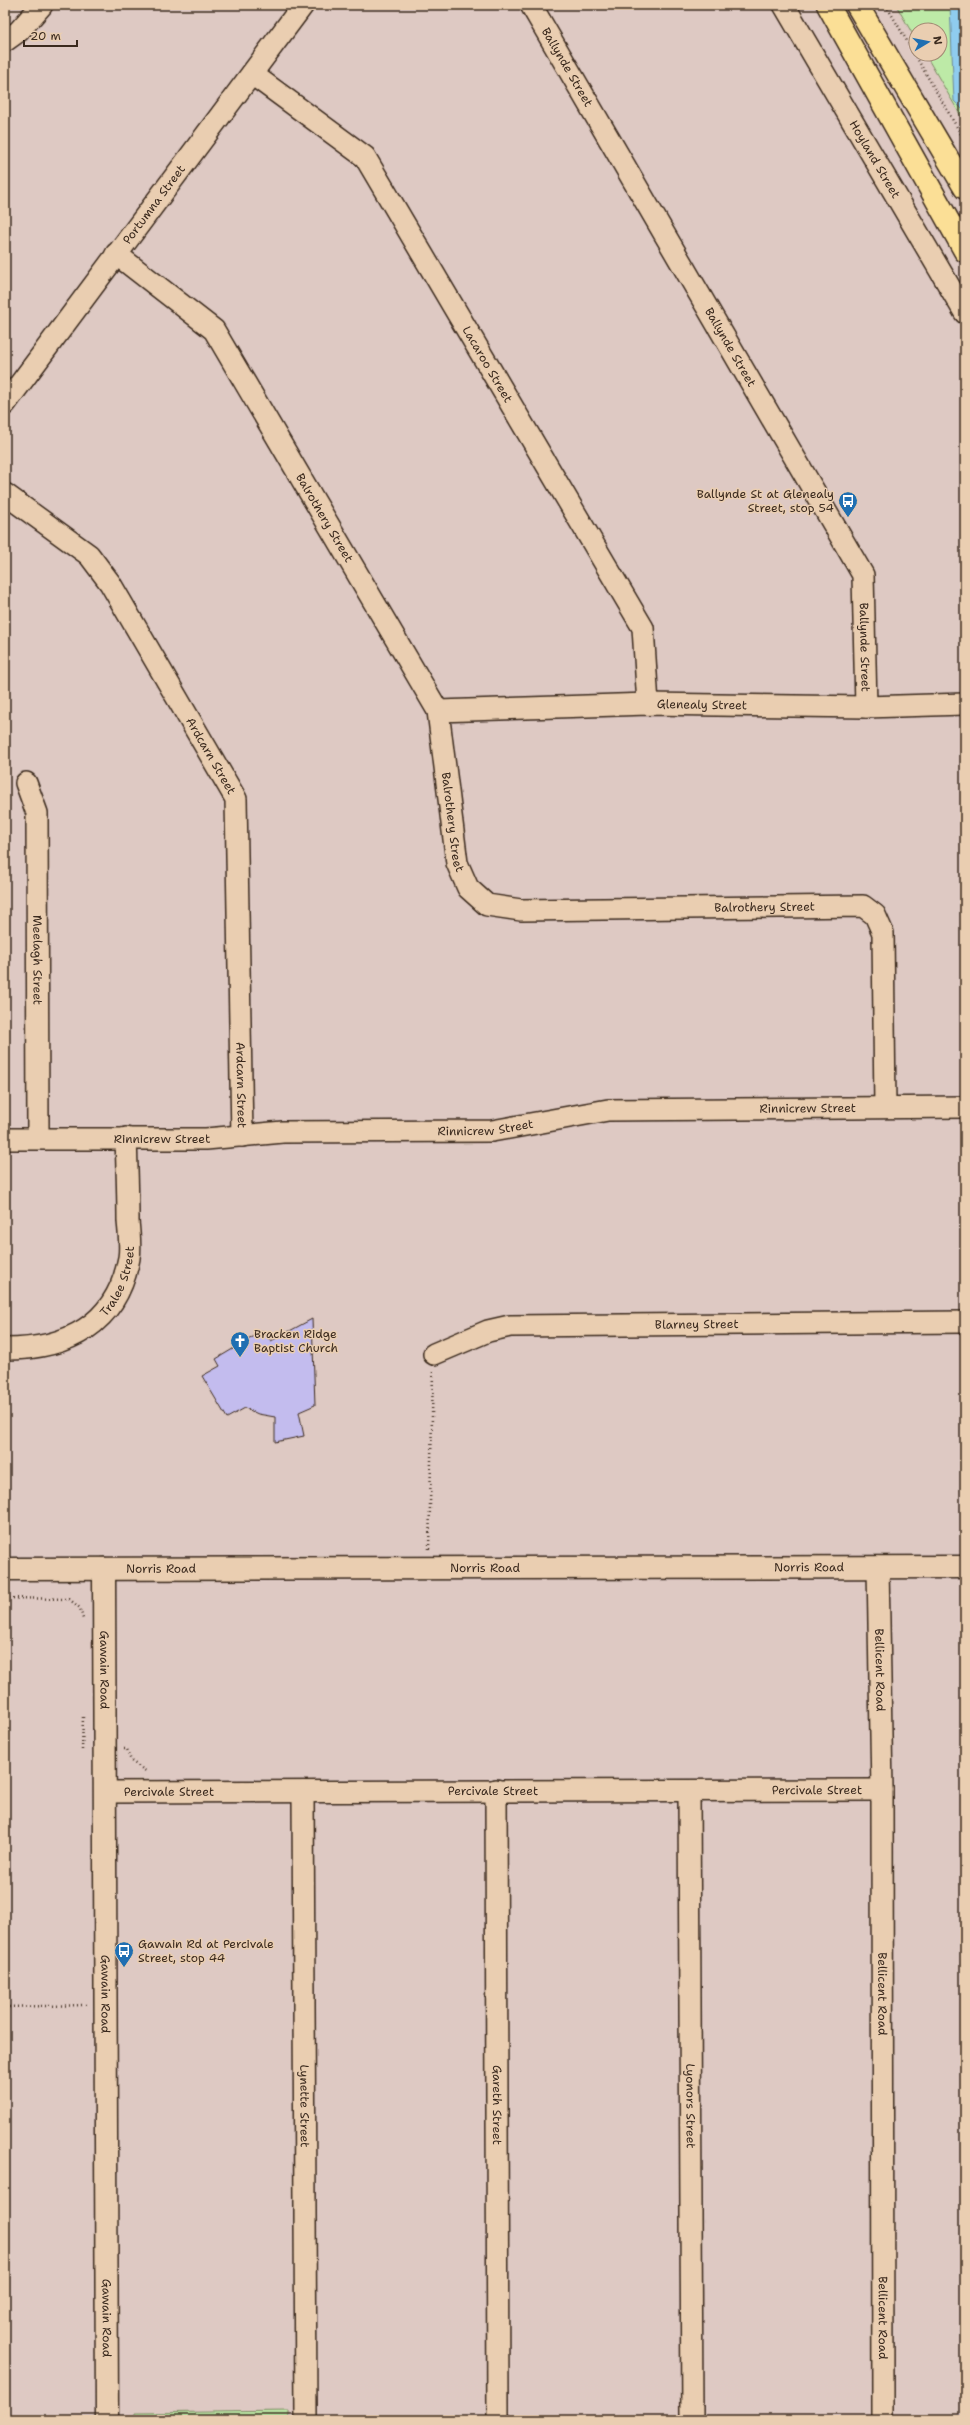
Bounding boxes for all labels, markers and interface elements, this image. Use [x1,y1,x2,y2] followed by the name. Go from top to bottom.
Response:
[24,22,77,48] scale bar
[908,22,948,62] north arrow
[538,25,597,110] street label: Ballynde Street
[30,28,61,44] text: 20 m
[929,35,946,46] text: N
[845,117,904,201] street label: Hoyland Street
[119,161,189,248] street label: Portumna Street
[701,305,760,390] street label: Ballynde Street
[459,323,516,405] street label: Lacaroo Street
[292,470,357,565] street label: Balrothery Street
[697,486,834,516] place label: Ballynde St at Glenealy Street, stop 54
[837,490,859,518] bus stop icon: Ballynde St at Glenealy Street, stop 54
[856,603,874,692] street label: Ballynde Street
[657,696,747,713] street label: Glenealy Street
[182,715,240,797] street label: Ardcarn Street
[438,771,468,875] street label: Balrothery Street
[714,899,815,916] street label: Balrothery Street
[29,915,46,1005] street label: Meelagh Street
[232,1042,250,1128] street label: Ardcarn Street
[759,1100,856,1117] street label: Rinnicrew Street
[437,1116,535,1139] street label: Rinnicrew Street
[114,1131,211,1147] street label: Rinnicrew Street
[97,1246,138,1320] street label: Tralee Street
[655,1316,739,1333] street label: Blarney Street
[254,1326,338,1356] place label: Bracken Ridge Baptist Church
[229,1330,251,1358] church icon: Bracken Ridge Baptist Church
[774,1559,844,1575] street label: Norris Road
[450,1560,520,1576] street label: Norris Road
[126,1561,196,1577] street label: Norris Road
[871,1628,889,1712] street label: Bellicent Road
[96,1631,112,1710] street label: Gawain Road
[772,1782,862,1798] street label: Percivale Street
[448,1783,538,1799] street label: Percivale Street
[124,1784,214,1800] street label: Percivale Street
[138,1936,274,1966] place label: Gawain Rd at Percivale Street, stop 44
[113,1940,135,1968] bus stop icon: Gawain Rd at Percivale Street, stop 44
[874,1952,890,2036] street label: Bellicent Road
[97,1955,114,2034] street label: Gawain Road
[682,2063,699,2149] street label: Lyonors Street
[296,2064,313,2148] street label: Lynette Street
[489,2065,505,2145] street label: Gareth Street
[875,2276,891,2360] street label: Bellicent Road
[99,2279,115,2358] street label: Gawain Road

